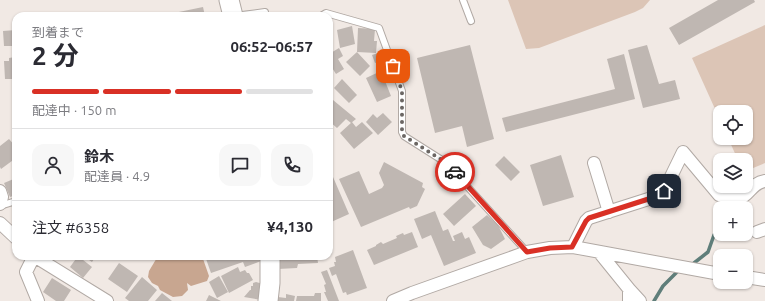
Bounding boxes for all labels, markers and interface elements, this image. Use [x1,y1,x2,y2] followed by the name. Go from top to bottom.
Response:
[32,25,84,39] text: 到着まで
[230,38,313,55] text: 06:52–06:57
[32,41,79,70] text: 2 分
[376,49,410,83] pin
[382,55,404,77] icon: bag
[32,103,116,117] text: 配達中 · 150 m
[713,105,753,289] map controls
[713,105,753,145] button: locate
[32,144,74,186] button: person
[219,144,261,186] button: chat
[271,144,313,186] button: phone
[84,148,114,165] text: 鈴木
[435,152,475,192] courier
[713,153,753,193] button: layers
[444,161,466,183] icon: car
[84,169,150,183] text: 配達員 · 4.9
[647,174,681,208] pin
[653,180,675,202] icon: home
[713,201,753,241] button: +
[267,218,313,235] text: ¥4,130
[32,219,109,236] text: 注文 #6358
[713,249,753,289] button: −

